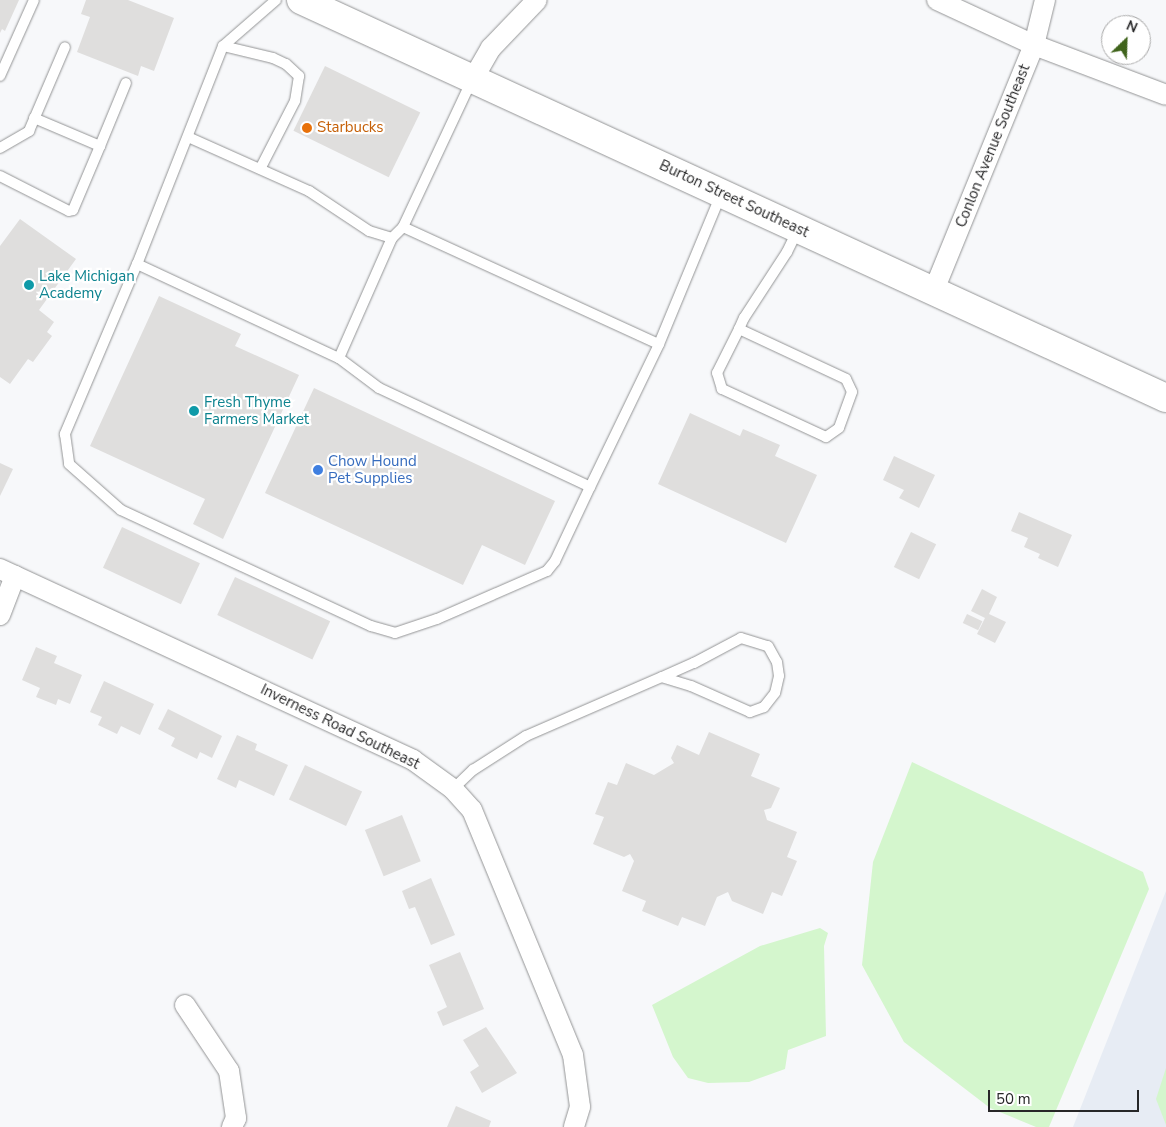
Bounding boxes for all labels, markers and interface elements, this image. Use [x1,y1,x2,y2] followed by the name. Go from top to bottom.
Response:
[1101,15,1151,65] north arrow
[1123,16,1141,38] text: N
[952,62,1034,230] street label: Conlon Avenue Southeast
[317,119,383,137] place label: Starbucks
[301,122,313,134] marker: Starbucks
[656,156,812,242] street label: Burton Street Southeast
[39,267,135,302] place label: Lake Michigan Academy
[23,279,35,291] marker: Lake Michigan Academy
[204,393,309,428] place label: Fresh Thyme Farmers Market
[188,405,200,417] marker: Fresh Thyme Farmers Market
[328,452,417,487] place label: Chow Hound Pet Supplies
[312,464,324,476] marker: Chow Hound Pet Supplies
[257,681,423,773] street label: Inverness Road Southeast
[991,1080,1142,1112] scale bar
[996,1089,1031,1109] text: 50 m

